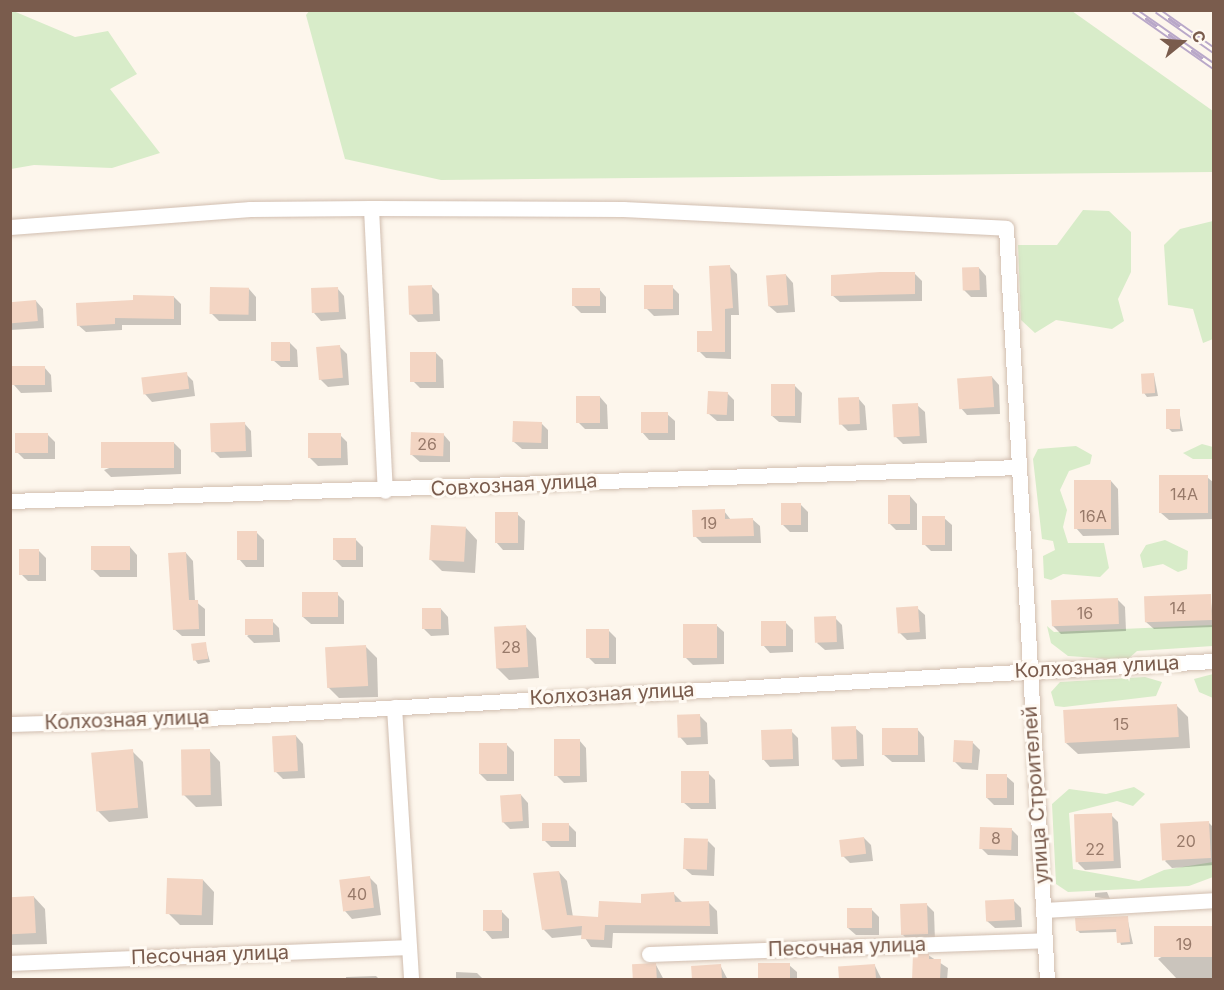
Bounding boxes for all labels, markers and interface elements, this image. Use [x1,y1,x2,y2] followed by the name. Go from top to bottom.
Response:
[1152,12,1212,72] north arrow
[1188,28,1210,45] text: С
[417,434,437,454] house number: 26
[430,469,598,501] street label: Совхозная улица
[1170,484,1198,504] house number: 14А
[1079,506,1107,526] house number: 16А
[701,513,717,533] house number: 19
[1170,598,1186,618] house number: 14
[1077,603,1093,623] house number: 16
[501,637,521,657] house number: 28
[1014,651,1180,683] street label: Колхозная улица
[529,678,695,710] street label: Колхозная улица
[44,705,210,735] street label: Колхозная улица
[1018,705,1054,885] street label: улица Строителей
[1113,714,1129,734] house number: 15
[991,828,1001,848] house number: 8
[1176,831,1196,851] house number: 20
[1085,839,1105,859] house number: 22
[347,884,367,904] house number: 40
[767,932,927,962] street label: Песочная улица
[1176,934,1192,954] house number: 19
[130,940,290,970] street label: Песочная улица

